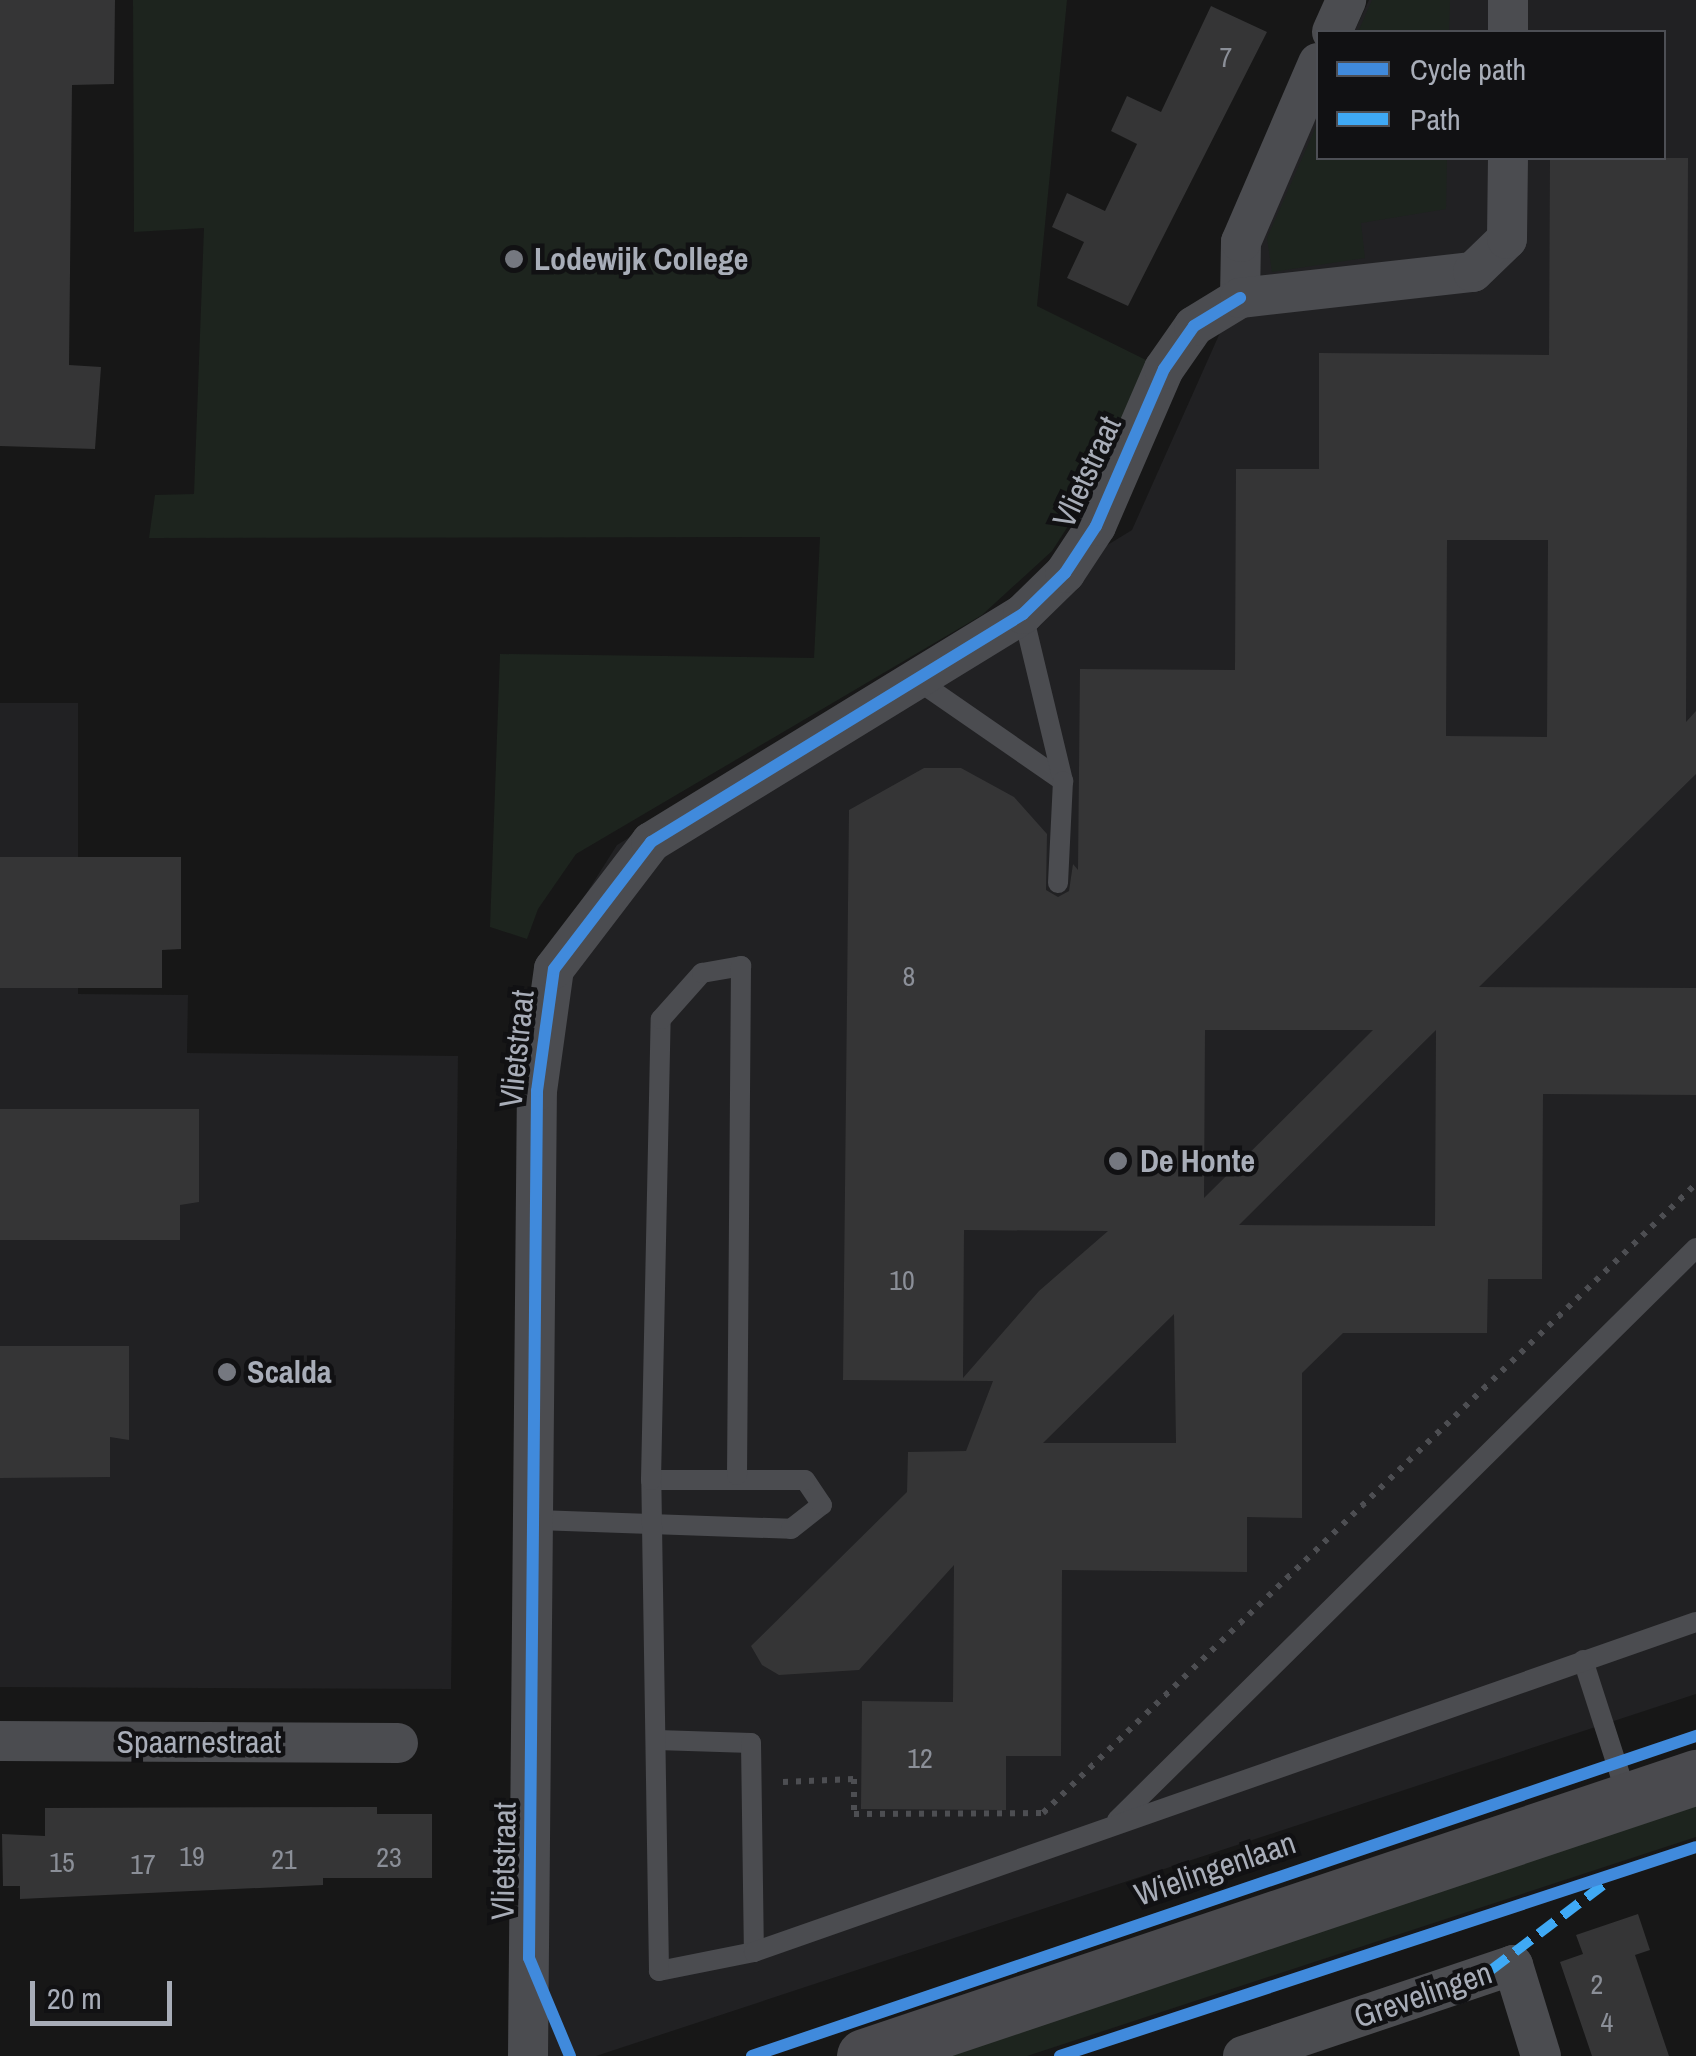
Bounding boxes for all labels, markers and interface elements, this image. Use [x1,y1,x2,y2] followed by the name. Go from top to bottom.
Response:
[1316,30,1666,160] legend
[1220,40,1232,74] house number: 7
[1410,49,1526,89] text: Cycle path
[1410,99,1461,139] text: Path
[534,240,748,278] place label: Lodewijk College
[503,248,525,270] marker: Lodewijk College
[1045,410,1129,534] street label: Vlietstraat
[903,959,915,993] house number: 8
[492,988,542,1110] street label: Vlietstraat
[1140,1142,1255,1180] place label: De Honte
[1105,1148,1131,1174] marker: De Honte
[889,1263,915,1297] house number: 10
[247,1353,332,1391] place label: Scalda
[216,1361,238,1383] marker: Scalda
[117,1723,281,1761] street label: Spaarnestraat
[907,1741,933,1775] house number: 12
[484,1802,524,1920] street label: Vlietstraat
[1129,1824,1301,1914] street label: Wielingenlaan
[179,1839,205,1873] house number: 19
[376,1840,402,1874] house number: 23
[271,1842,297,1876] house number: 21
[49,1845,75,1879] house number: 15
[130,1847,156,1881] house number: 17
[1349,1954,1497,2036] street label: Grevelingen
[35,1961,178,2023] scale bar
[1591,1967,1603,2001] house number: 2
[47,1978,102,2018] text: 20 m
[1601,2005,1613,2039] house number: 4

